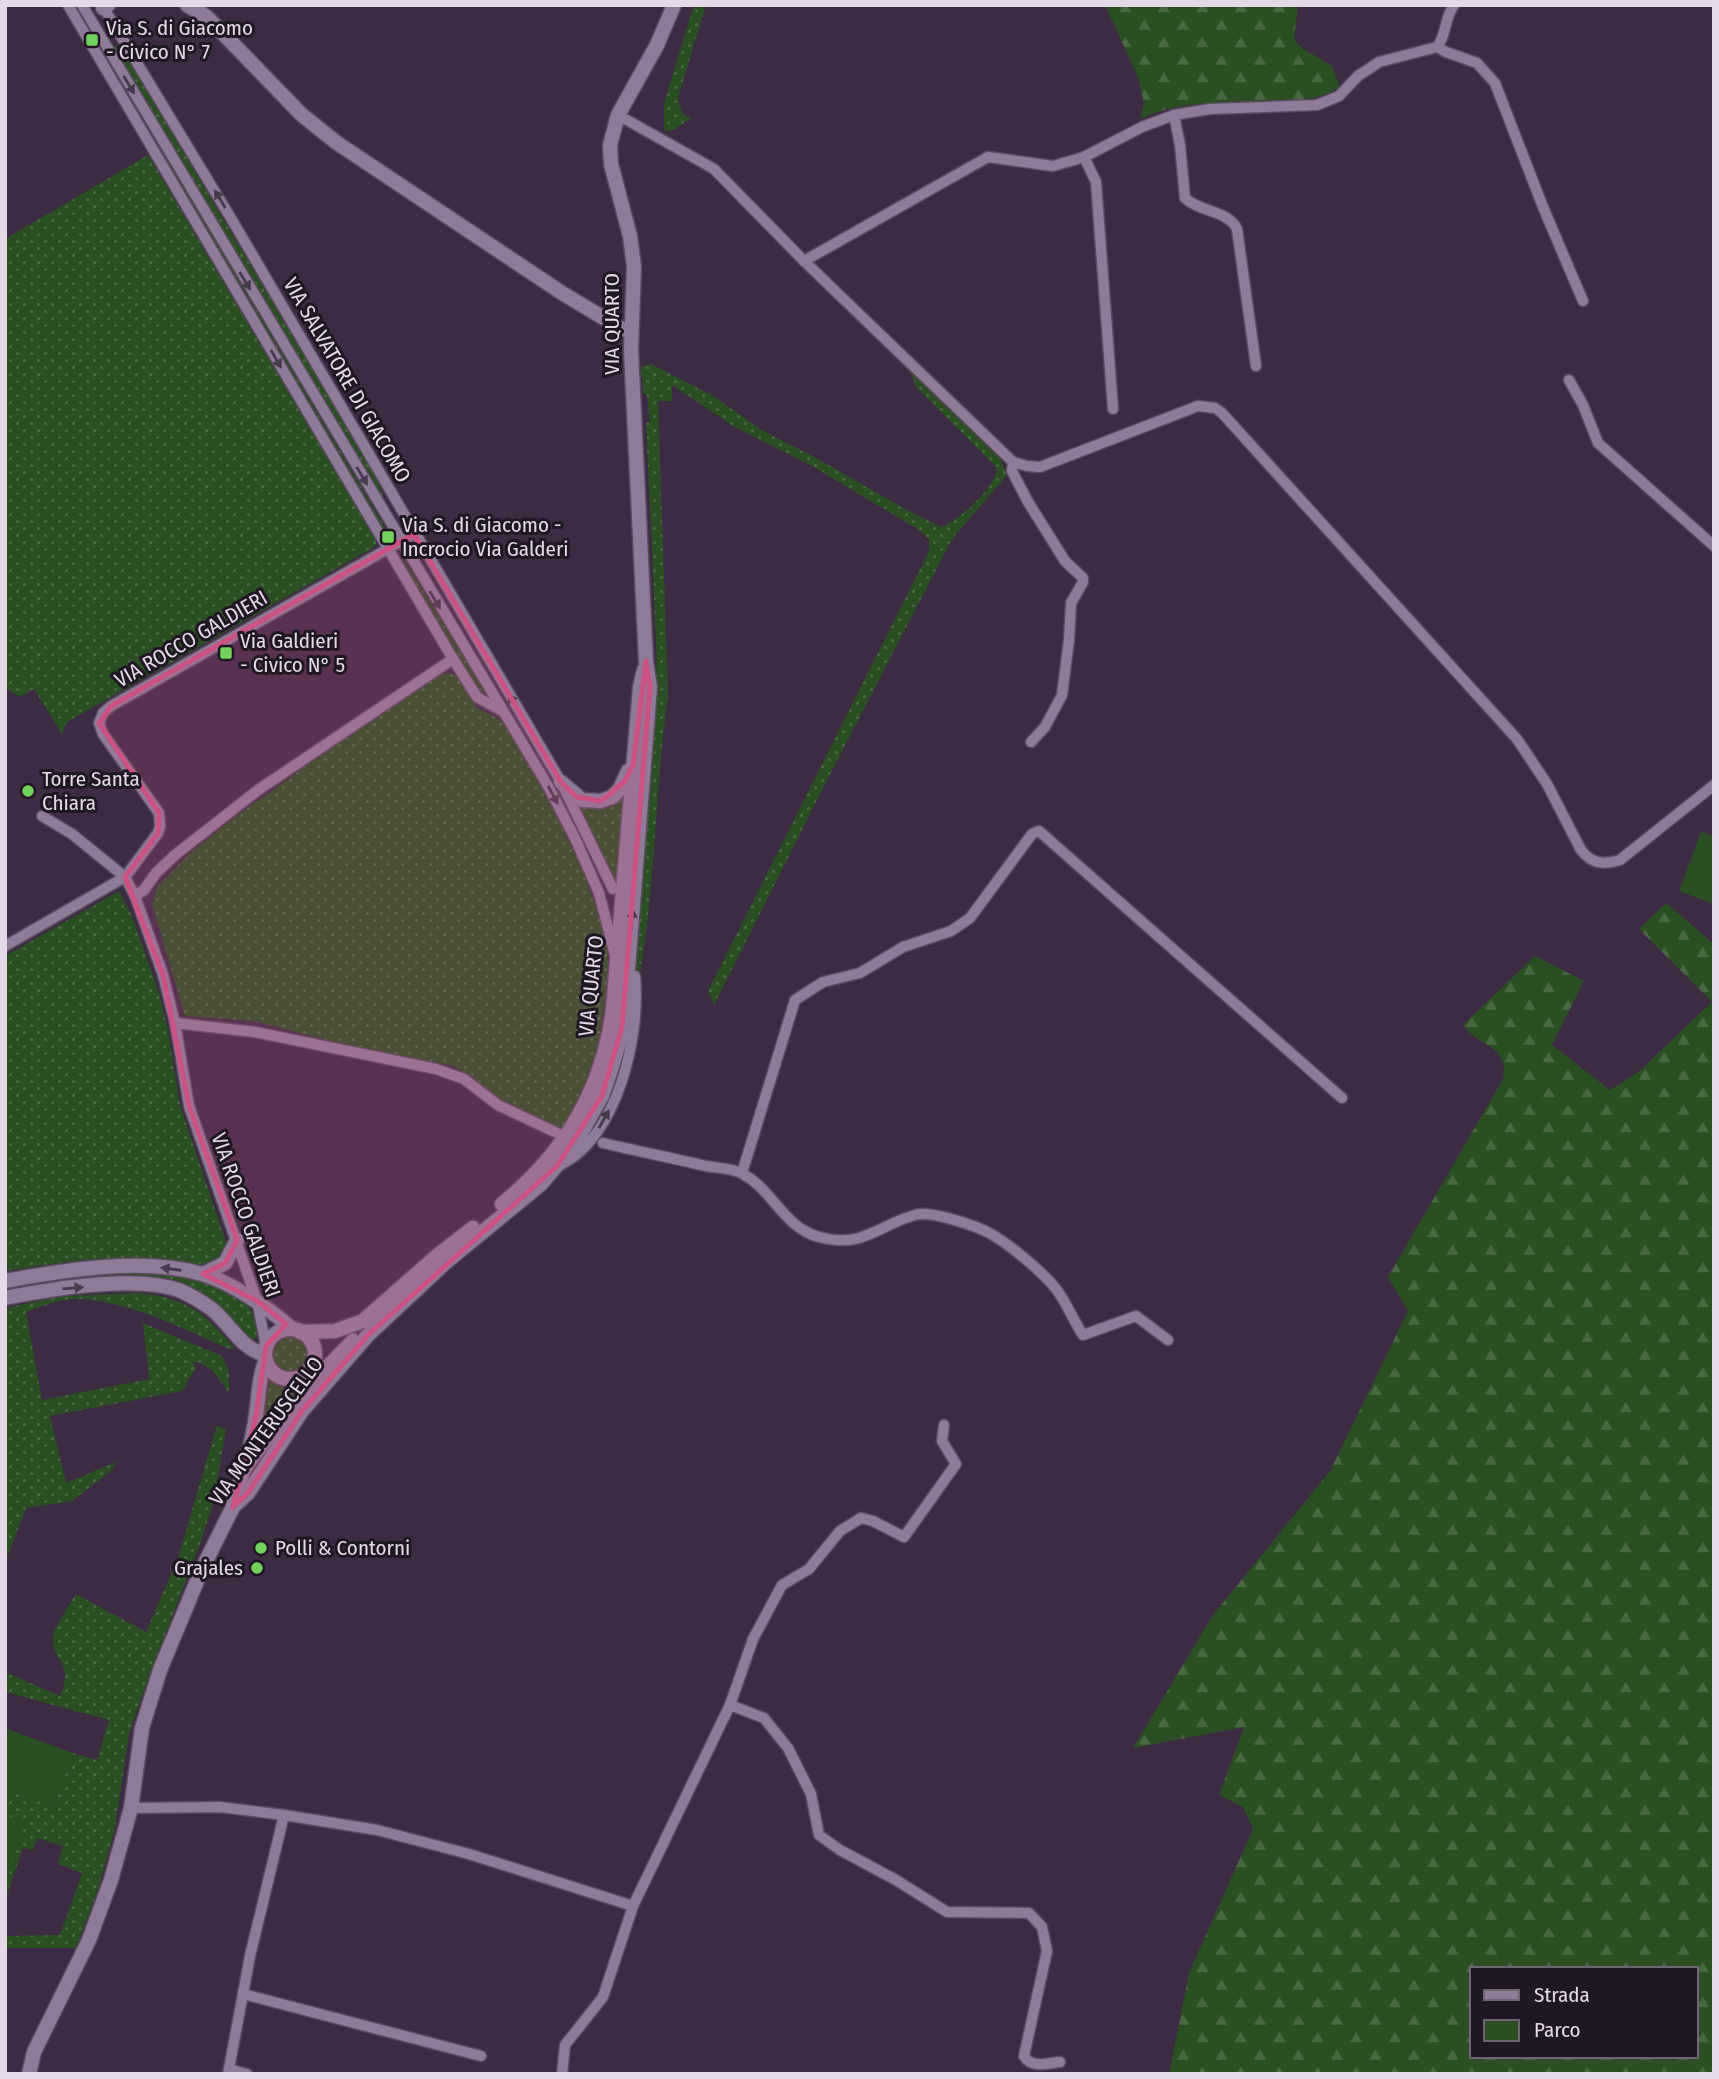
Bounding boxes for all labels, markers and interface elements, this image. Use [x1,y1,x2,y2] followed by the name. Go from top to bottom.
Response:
[106,15,253,65] place label: Via S. di Giacomo - Civico N° 7
[84,32,100,48] marker: Via S. di Giacomo - Civico N° 7
[123,76,136,95] one-way arrow
[214,190,226,209] one-way arrow
[239,271,251,291] one-way arrow
[278,273,416,487] street label: VIA SALVATORE DI GIACOMO
[599,273,625,375] street label: VIA QUARTO
[270,349,282,368] one-way arrow
[356,467,368,486] one-way arrow
[402,512,569,562] place label: Via S. di Giacomo - Incrocio Via Galderi
[380,529,396,545] marker: Via S. di Giacomo - Incrocio Via Galderi
[110,585,272,693] street label: VIA ROCCO GALDIERI
[429,590,441,610] one-way arrow
[240,628,345,678] place label: Via Galdieri - Civico N° 5
[218,645,234,661] marker: Via Galdieri - Civico N° 5
[508,693,520,712] one-way arrow
[42,766,140,816] place label: Torre Santa Chiara
[20,783,36,799] marker: Torre Santa Chiara
[547,785,559,805] one-way arrow
[627,908,638,930] one-way arrow
[573,934,609,1038] street label: VIA QUARTO
[598,1109,610,1129] one-way arrow
[206,1129,286,1301] street label: VIA ROCCO GALDIERI
[160,1264,182,1275] one-way arrow
[62,1282,84,1293] one-way arrow
[203,1351,329,1511] street label: VIA MONTERUSCELLO
[275,1535,410,1561] place label: Polli & Contorni
[253,1540,269,1556] marker: Polli & Contorni
[174,1555,243,1581] place label: Grajales
[249,1560,265,1576] marker: Grajales
[1470,1967,1698,2058] legend
[1534,1982,1590,2008] text: Strada
[1534,2017,1581,2043] text: Parco

